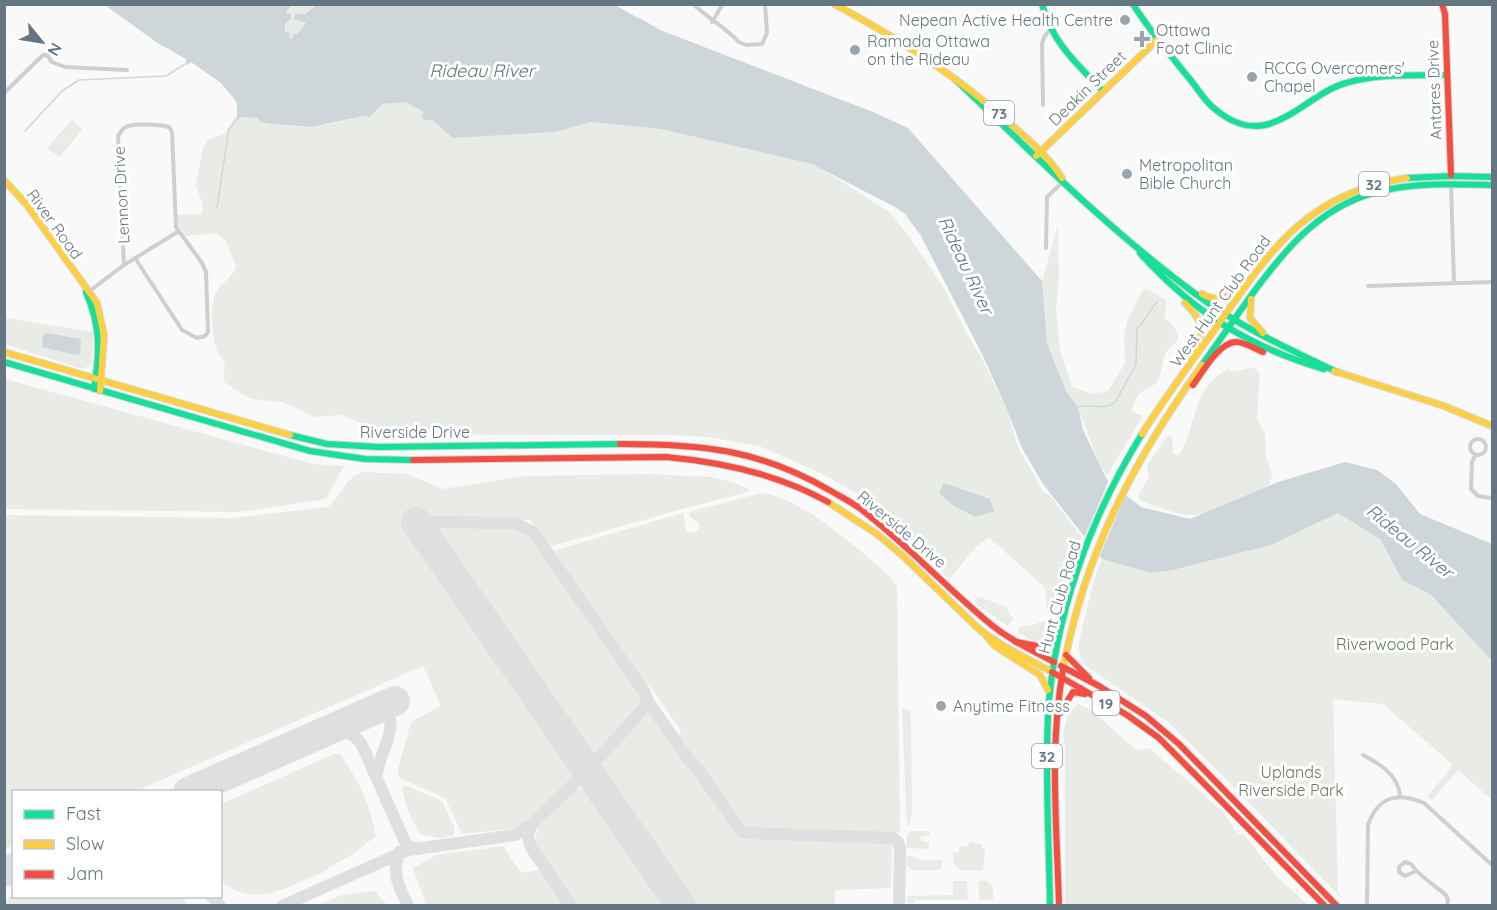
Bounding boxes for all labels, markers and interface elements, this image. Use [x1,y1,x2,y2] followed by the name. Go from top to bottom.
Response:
[899,10,1113,30] place label: Nepean Active Health Centre
[12,12,72,72] north arrow
[1118,13,1132,27] marker: Nepean Active Health Centre
[1156,20,1232,58] place label: Ottawa Foot Clinic
[1133,30,1151,48] marker: Ottawa Foot Clinic
[867,31,990,69] place label: Ramada Ottawa on the Rideau
[43,39,67,60] text: N
[1422,40,1446,140] street label: Antares Drive
[848,43,862,57] marker: Ramada Ottawa on the Rideau
[1044,46,1130,130] street label: Deakin Street
[1264,58,1405,96] place label: RCCG Overcomers' Chapel
[429,59,537,82] water label: Rideau River
[1245,70,1259,84] marker: RCCG Overcomers' Chapel
[984,101,1014,125] road number: 73
[108,146,134,244] street label: Lennon Drive
[1139,155,1233,193] place label: Metropolitan Bible Church
[1120,167,1134,181] marker: Metropolitan Bible Church
[1359,172,1389,196] road number: 32
[23,185,87,263] street label: River Road
[933,212,1000,319] water label: Rideau River
[1165,231,1275,371] street label: West Hunt Club Road
[360,422,470,442] street label: Riverside Drive
[853,486,951,572] street label: Riverside Drive
[1362,499,1460,584] water label: Rideau River
[1033,538,1085,656] street label: Hunt Club Road
[1336,634,1454,654] park label: Riverwood Park
[1092,691,1120,715] road number: 19
[953,696,1070,716] place label: Anytime Fitness
[934,699,948,713] marker: Anytime Fitness
[1032,744,1062,768] road number: 32
[1238,762,1344,800] park label: Uplands Riverside Park
[12,790,222,898] legend
[66,802,101,825] text: Fast
[66,832,104,855] text: Slow
[66,862,104,885] text: Jam

